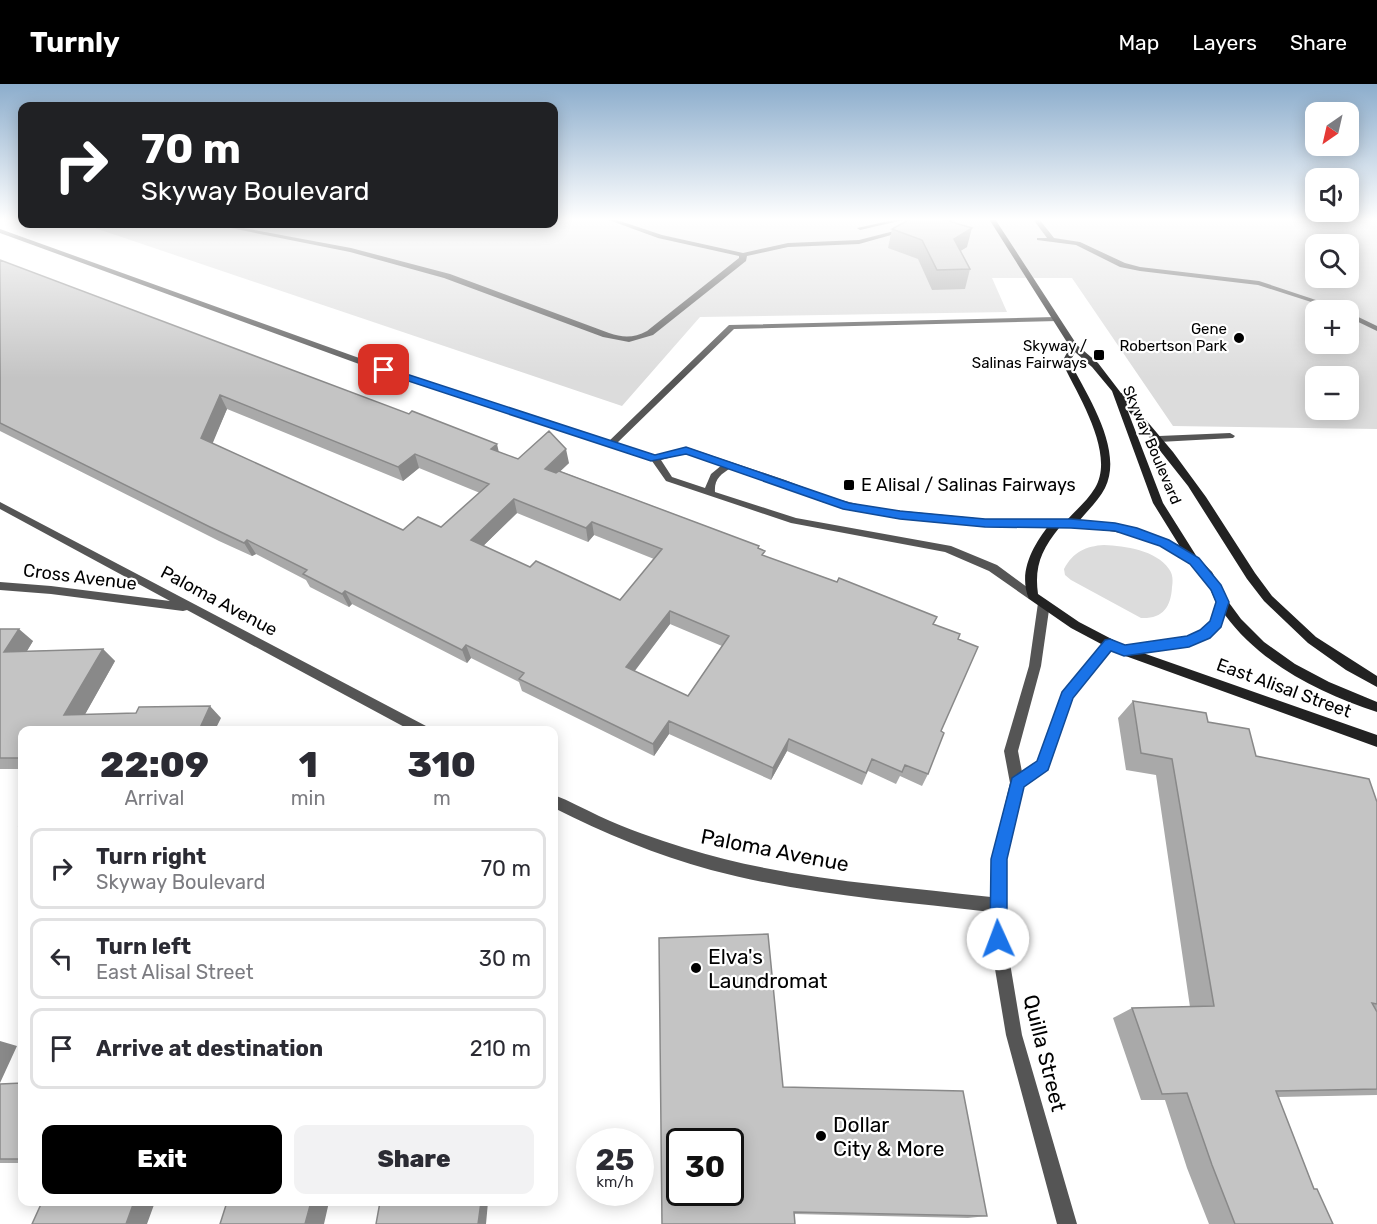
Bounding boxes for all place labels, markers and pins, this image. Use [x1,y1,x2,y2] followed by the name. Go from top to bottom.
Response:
[1120,320,1227,355] place label: Gene Robertson Park
[1232,331,1246,345] marker: Gene Robertson Park
[972,337,1087,372] place label: Skyway / Salinas Fairways
[358,344,409,395] pin
[1092,348,1106,362] marker: Skyway / Salinas Fairways
[861,474,1076,496] place label: E Alisal / Salinas Fairways
[842,478,856,492] marker: E Alisal / Salinas Fairways
[708,944,827,993] place label: Elva's Laundromat
[689,961,703,975] marker: Elva's Laundromat
[833,1112,944,1161] place label: Dollar City & More
[814,1129,828,1143] marker: Dollar City & More

